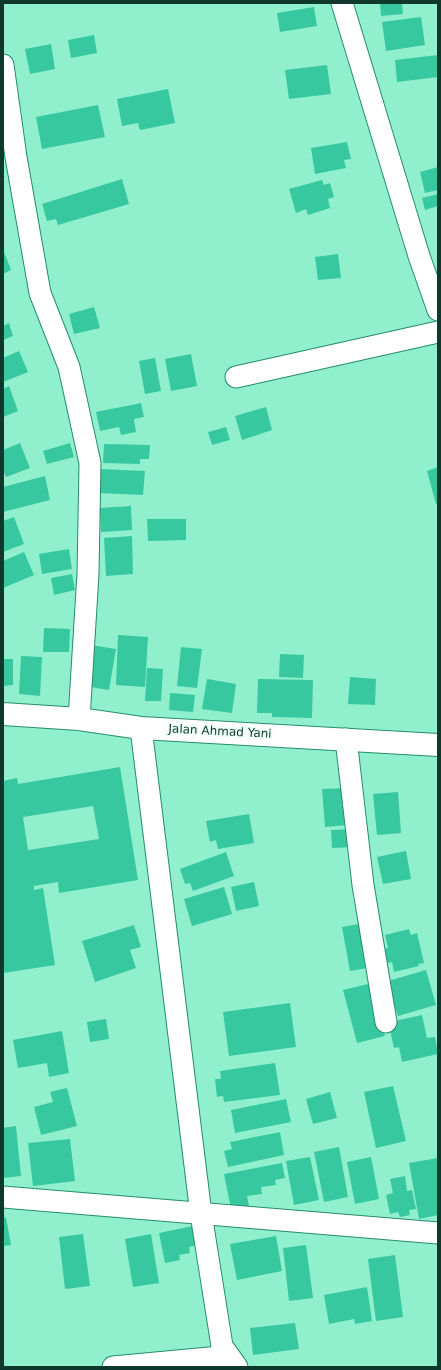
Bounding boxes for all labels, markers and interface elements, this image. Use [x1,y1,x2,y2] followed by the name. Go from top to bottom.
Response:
[168,722,272,742] street label: Jalan Ahmad Yani

